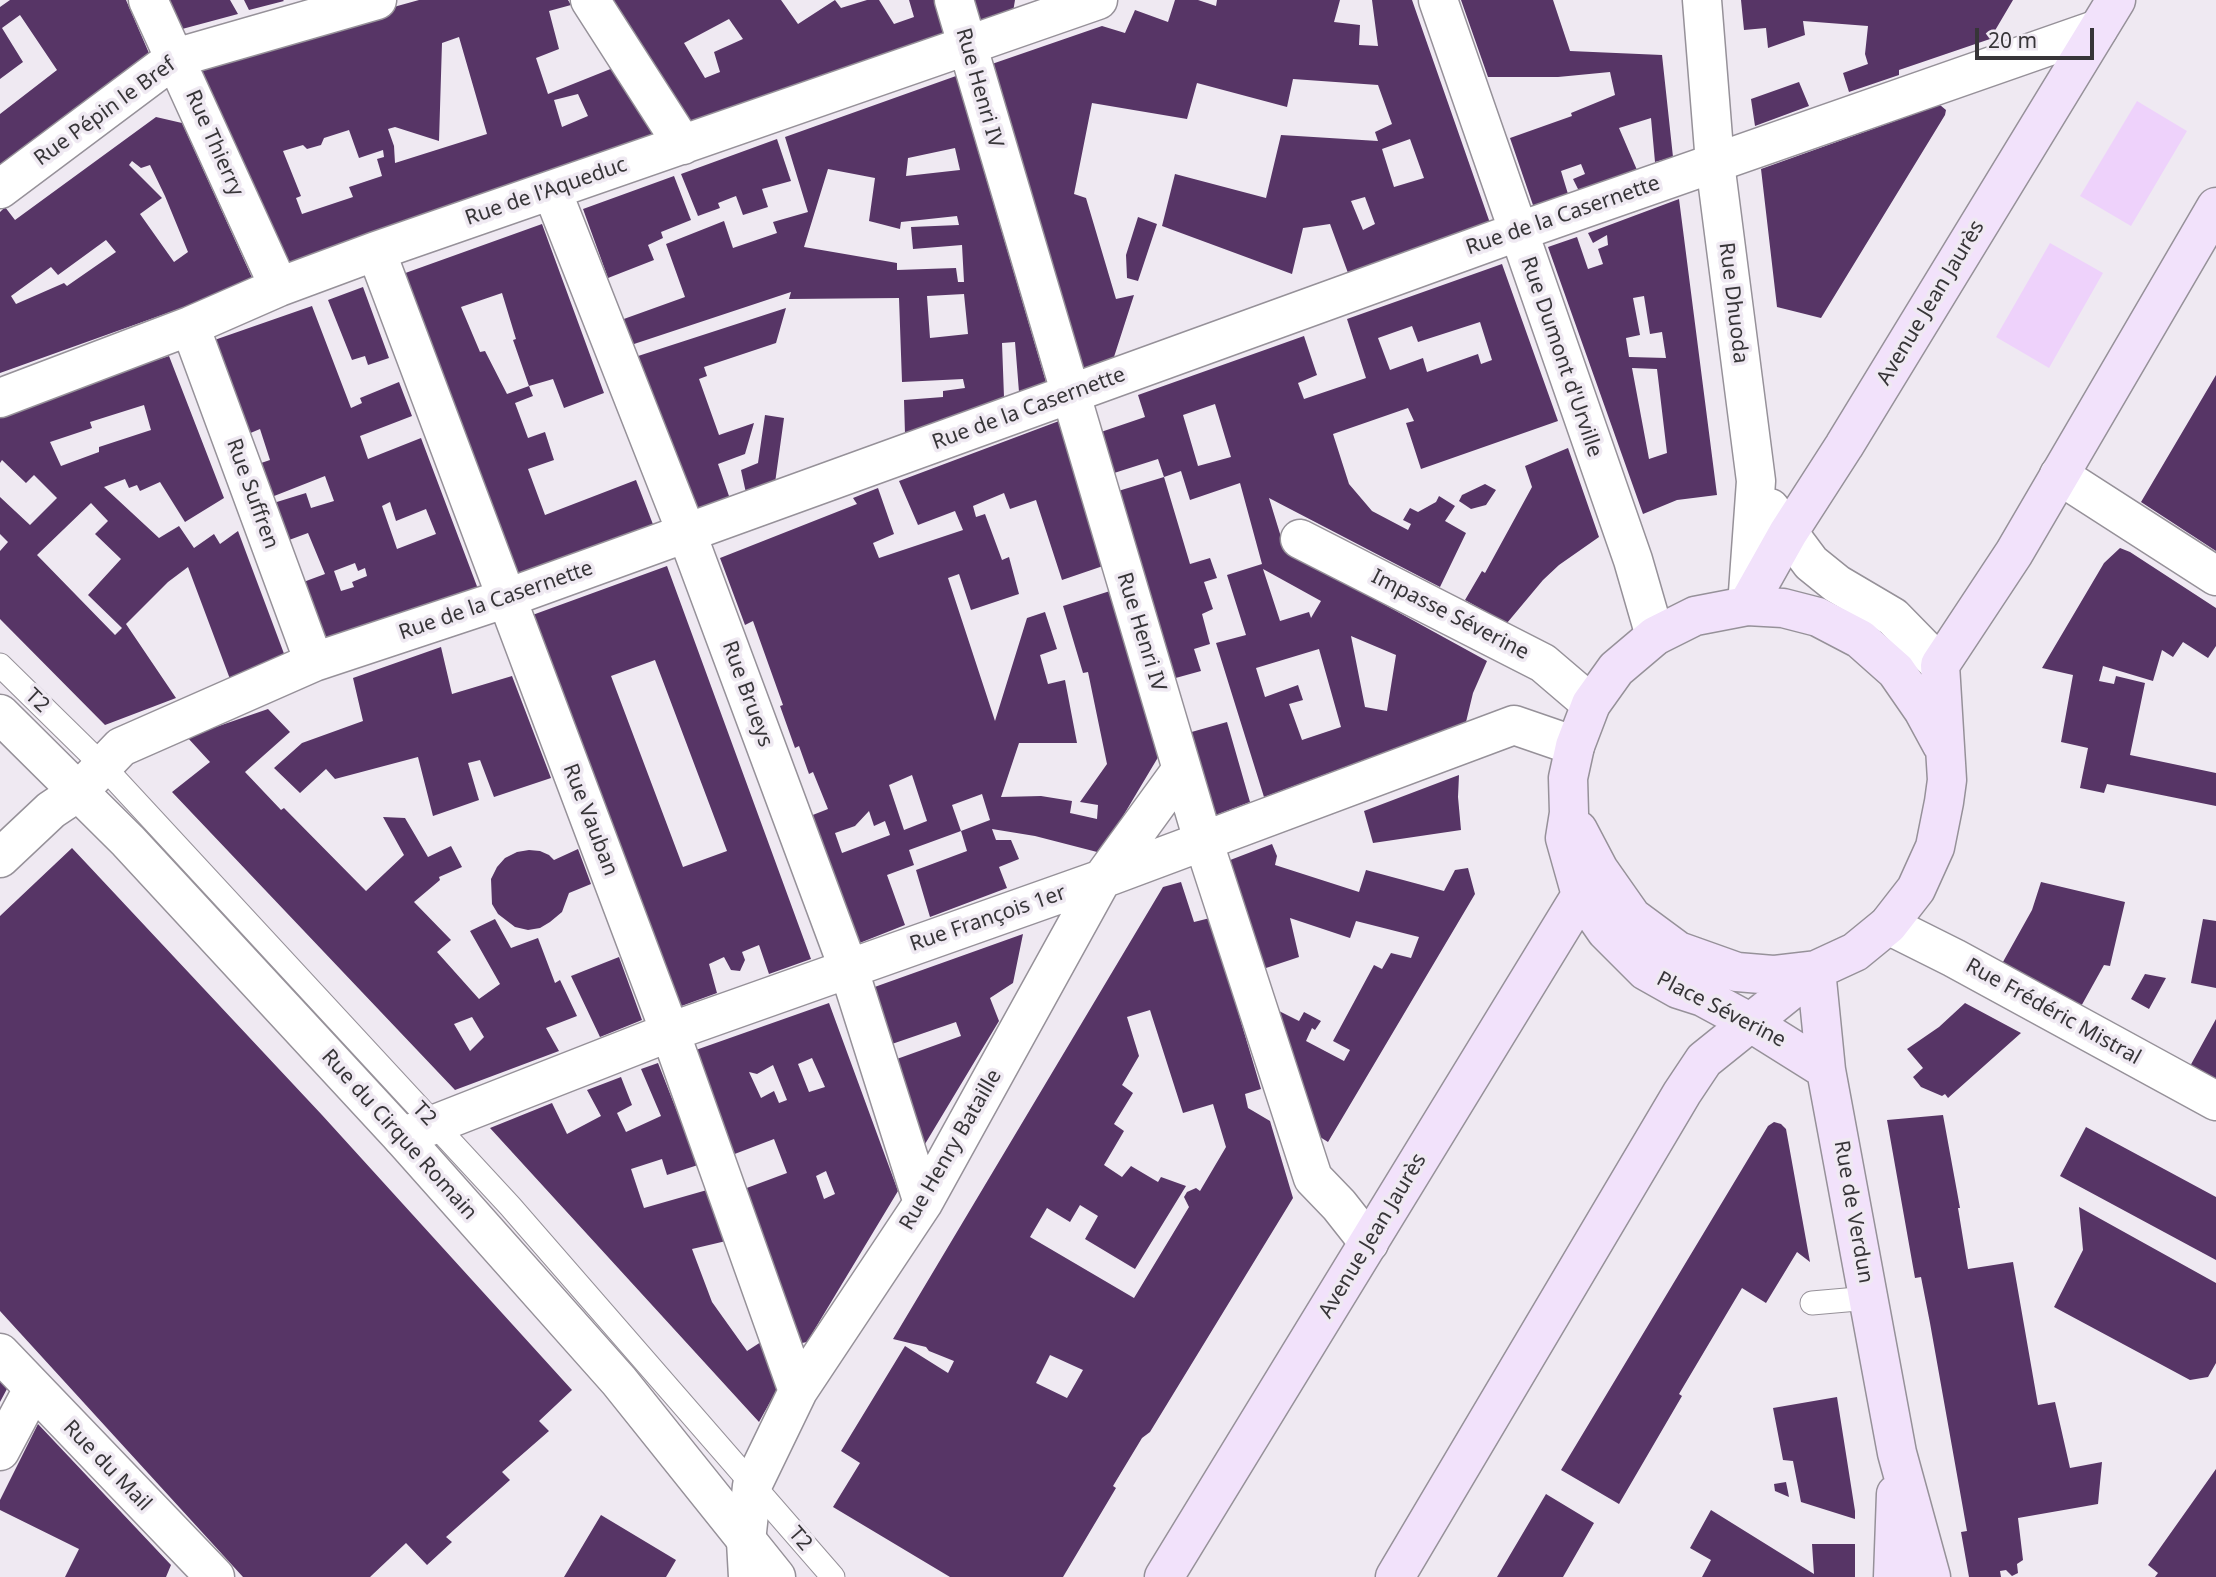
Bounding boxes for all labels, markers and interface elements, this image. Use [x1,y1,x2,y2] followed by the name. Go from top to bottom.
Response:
[1978,14,2097,58] scale bar
[950,25,1008,151] street label: Rue Henri IV
[1988,26,2037,54] text: 20 m
[29,52,181,172] street label: Rue Pépin le Bref
[179,86,249,200] street label: Rue Thierry
[462,153,630,231] street label: Rue de l'Aqueduc
[1463,171,1663,261] street label: Rue de la Casernette
[1872,216,1990,390] street label: Avenue Jean Jaurès
[1713,241,1753,365] street label: Rue Dhuoda
[1515,253,1607,461] street label: Rue Dumont d'Urville
[929,362,1129,456] street label: Rue de la Casernette
[220,435,284,553] street label: Rue Suffren
[396,556,596,646] street label: Rue de la Casernette
[1367,564,1533,666] street label: Impasse Séverine
[1111,570,1171,694] street label: Rue Henri IV
[716,638,778,750] street label: Rue Brueys
[20,684,54,718] street label: T2
[557,760,623,880] street label: Rue Vauban
[907,880,1069,958] street label: Rue François 1er
[1961,953,2145,1071] street label: Rue Frédéric Mistral
[1652,967,1790,1053] street label: Place Séverine
[316,1045,482,1225] street label: Rue du Cirque Romain
[895,1065,1007,1235] street label: Rue Henry Bataille
[407,1097,441,1131] street label: T2
[1828,1139,1878,1285] street label: Rue de Verdun
[1314,1149,1432,1323] street label: Avenue Jean Jaurès
[58,1415,156,1517] street label: Rue du Mail
[783,1522,817,1556] street label: T2

